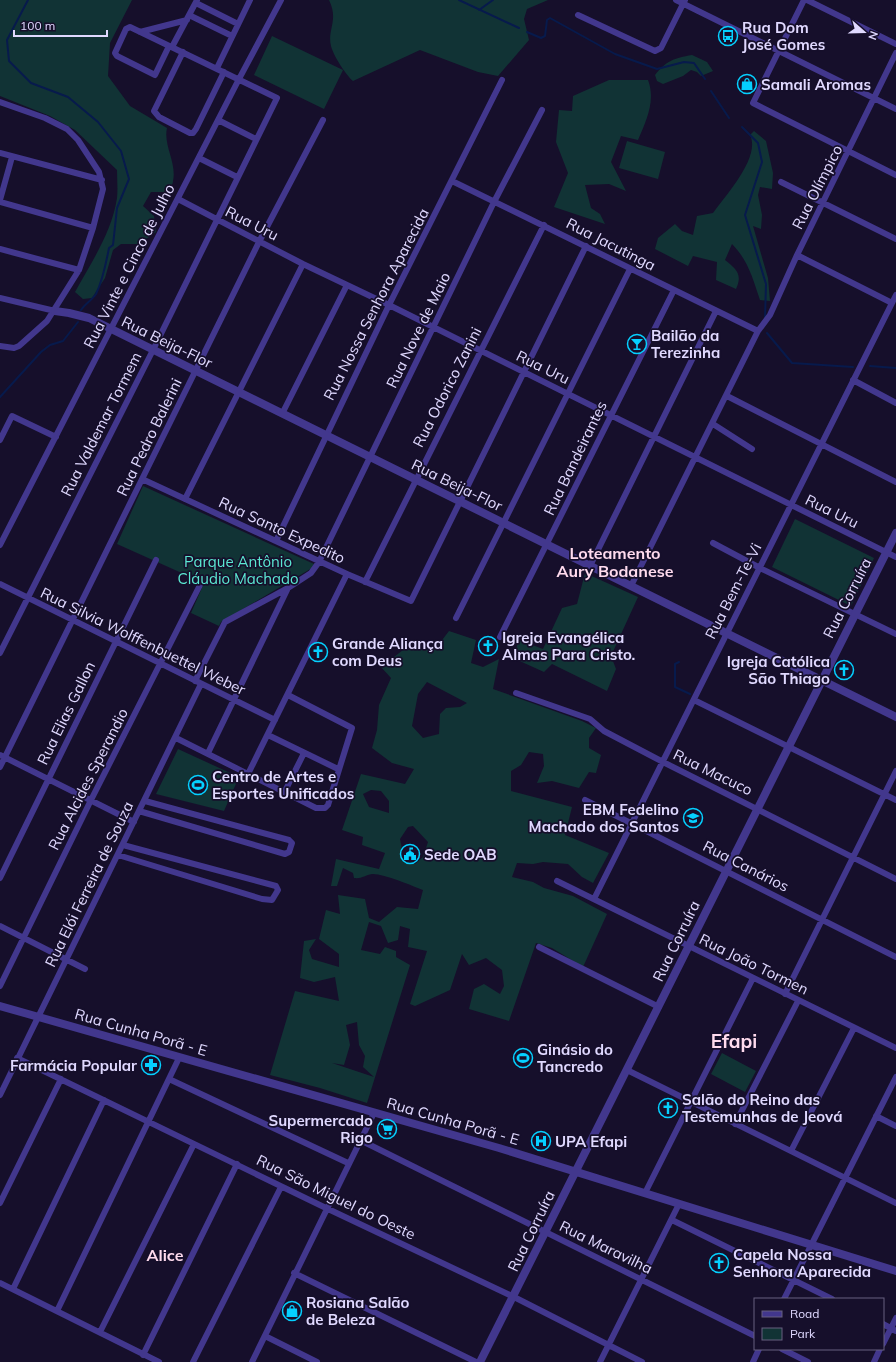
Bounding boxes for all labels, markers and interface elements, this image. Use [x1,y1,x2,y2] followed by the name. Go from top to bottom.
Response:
[14,12,107,38] scale bar
[844,12,884,52] north arrow
[20,18,55,33] text: 100 m
[742,18,825,54] place label: Rua Dom José Gomes
[717,25,739,47] bus stop icon: Rua Dom José Gomes
[865,29,881,42] text: N
[736,73,758,95] shop icon: Samali Aromas
[761,75,871,94] place label: Samali Aromas
[788,142,846,232] street label: Rua Olímpico
[79,181,179,351] street label: Rua Vinte e Cinco de Julho
[222,202,282,244] street label: Rua Uru
[319,205,433,403] street label: Rua Nossa Senhora Aparecida
[563,213,659,275] street label: Rua Jacutinga
[382,269,454,391] street label: Rua Nove de Maio
[118,312,216,372] street label: Rua Beija-Flor
[408,324,486,450] street label: Rua Odorico Zanini
[651,326,720,362] place label: Bailão da Terezinha
[626,333,648,355] bar icon: Bailão da Terezinha
[513,346,573,388] street label: Rua Uru
[56,349,146,499] street label: Rua Valdemar Tormem
[112,375,186,499] street label: Rua Pedro Balerini
[539,398,611,518] street label: Rua Bandeirantes
[408,455,506,515] street label: Rua Beija-Flor
[802,490,862,532] street label: Rua Uru
[216,492,348,568] street label: Rua Santo Expedito
[701,540,765,642] street label: Rua Bem-Te-Vi
[557,543,674,581] district label: Loteamento Aury Bodanese
[177,552,299,588] park label: Parque Antônio Cláudio Machado
[819,555,875,641] street label: Rua Corruíra
[37,583,249,699] street label: Rua Silvia Wolffenbuettel Weber
[502,628,635,664] place label: Igreja Evangélica Almas Para Cristo.
[332,634,443,670] place label: Grande Aliança com Deus
[477,635,499,657] church icon: Igreja Evangélica Almas Para Cristo.
[307,641,329,663] church icon: Grande Aliança com Deus
[727,652,830,688] place label: Igreja Católica São Thiago
[33,658,99,768] street label: Rua Elias Gallon
[833,659,855,681] church icon: Igreja Católica São Thiago
[44,705,132,853] street label: Rua Alcides Sperandio
[670,745,756,799] street label: Rua Macuco
[212,767,354,803] place label: Centro de Artes e Esportes Unificados
[187,774,209,796] sports icon: Centro de Artes e Esportes Unificados
[41,798,137,970] street label: Rua Elói Ferreira de Souza
[529,800,679,836] place label: EBM Fedelino Machado dos Santos
[682,807,704,829] school or university icon: EBM Fedelino Machado dos Santos
[700,836,792,896] street label: Rua Canários
[399,843,421,865] public building icon: Sede OAB
[424,845,497,864] place label: Sede OAB
[648,897,704,985] street label: Rua Corruíra
[696,929,812,999] street label: Rua João Tormen
[73,1004,209,1060] street label: Rua Cunha Porã - E
[711,1029,757,1053] district label: Efapi
[537,1040,613,1076] place label: Ginásio do Tancredo
[512,1047,534,1069] sports icon: Ginásio do Tancredo
[140,1054,162,1076] pharmacy icon: Farmácia Popular
[10,1056,137,1075] place label: Farmácia Popular
[682,1090,843,1126] place label: Salão do Reino das Testemunhas de Jeová
[385,1093,521,1149] street label: Rua Cunha Porã - E
[657,1097,679,1119] church icon: Salão do Reino das Testemunhas de Jeová
[268,1111,373,1147] place label: Supermercado Rigo
[376,1118,398,1140] supermarket icon: Supermercado Rigo
[530,1130,552,1152] hospital icon: UPA Efapi
[555,1132,627,1151] place label: UPA Efapi
[253,1150,419,1244] street label: Rua São Miguel do Oeste
[503,1187,559,1275] street label: Rua Corruíra
[556,1216,656,1278] street label: Rua Maravilha
[146,1245,184,1265] district label: Alice
[733,1245,871,1281] place label: Capela Nossa Senhora Aparecida
[708,1252,730,1274] church icon: Capela Nossa Senhora Aparecida
[306,1293,410,1329] place label: Rosiana Salão de Beleza
[754,1298,884,1350] legend
[281,1300,303,1322] shop icon: Rosiana Salão de Beleza
[790,1306,819,1321] text: Road
[790,1326,816,1341] text: Park

